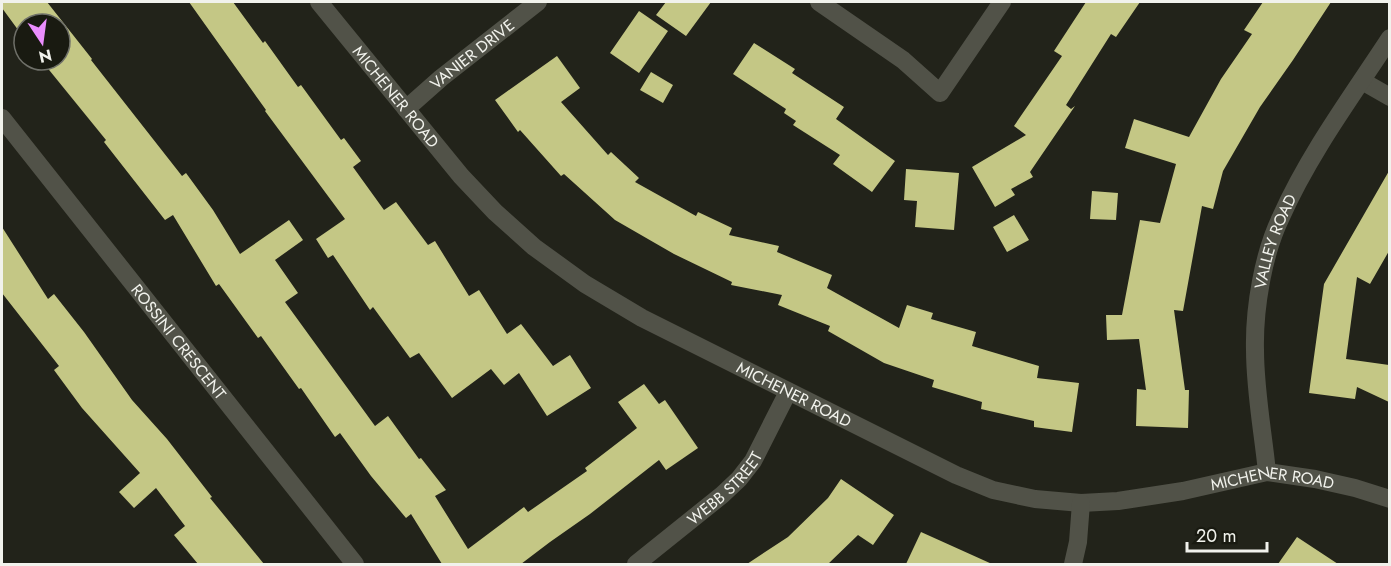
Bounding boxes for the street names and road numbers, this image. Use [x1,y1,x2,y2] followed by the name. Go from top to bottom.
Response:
[425,14,519,95] street label: VANIER DRIVE
[347,41,444,153] street label: MICHENER ROAD
[1249,190,1302,291] street label: VALLEY ROAD
[126,279,232,405] street label: ROSSINI CRESCENT
[733,356,855,433] street label: MICHENER ROAD
[682,447,768,531] street label: WEBB STREET
[1208,461,1336,496] street label: MICHENER ROAD

